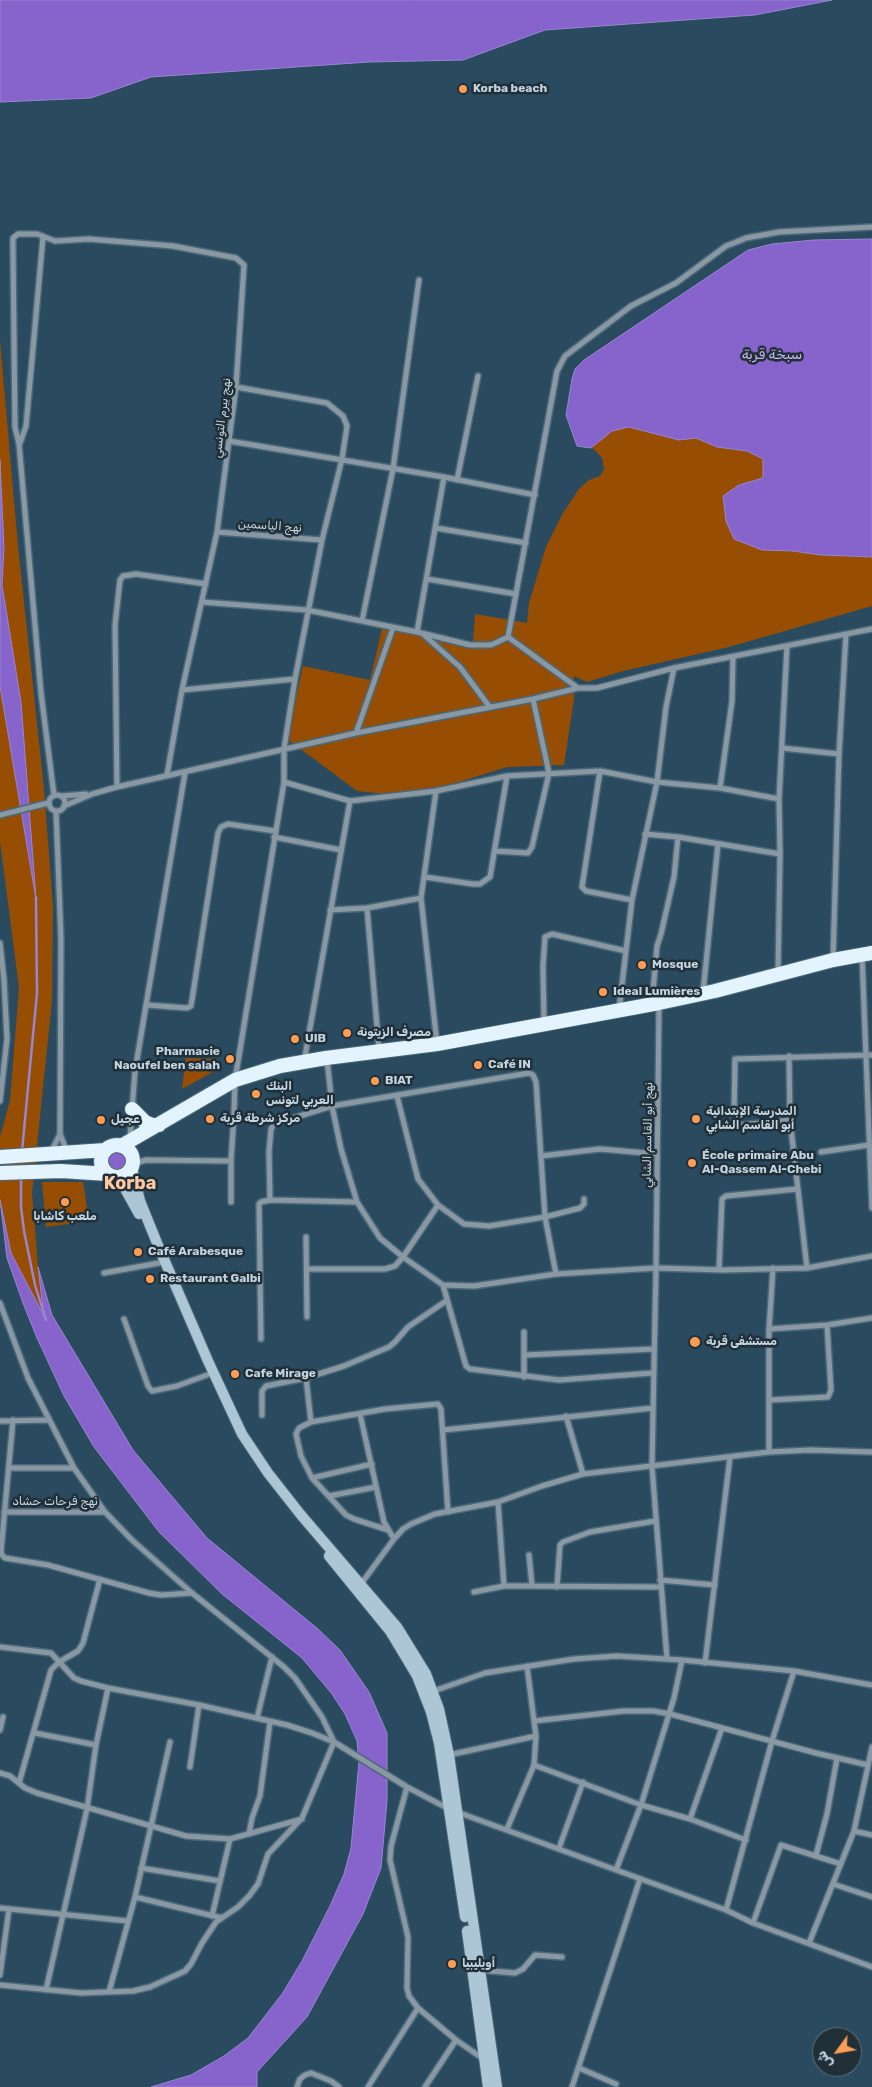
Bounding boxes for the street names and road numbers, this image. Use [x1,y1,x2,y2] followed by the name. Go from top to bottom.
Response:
[210,377,234,459] street label: نهج بيرم التونسي
[238,517,302,535] street label: نهج الياسمين
[640,1082,656,1188] street label: نهج أبو القاسم الشابي
[12,1495,98,1509] street label: نهج فرحات حشاد

